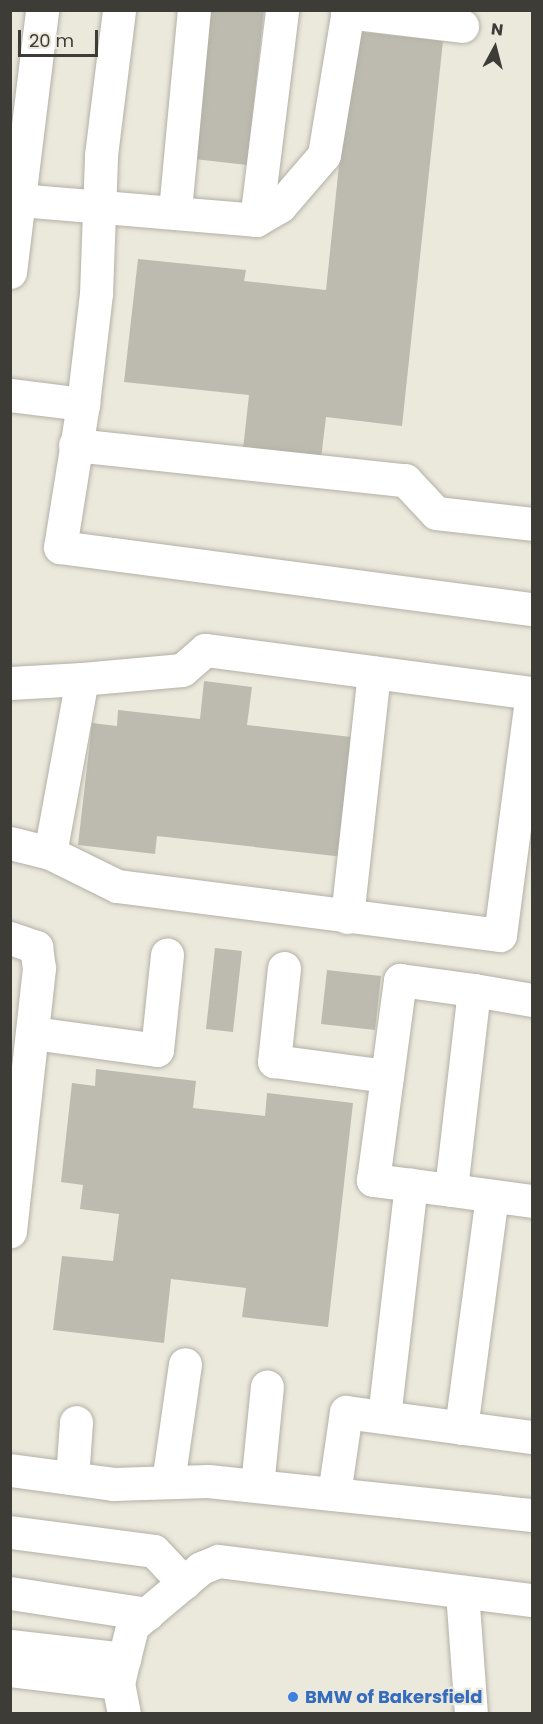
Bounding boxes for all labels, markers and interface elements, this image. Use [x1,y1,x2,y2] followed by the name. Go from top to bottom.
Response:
[490,17,505,42] text: N
[21,18,100,56] scale bar
[465,18,525,78] north arrow
[29,28,74,53] text: 20 m
[305,1686,482,1708] place label: BMW of Bakersfield
[286,1690,300,1704] marker: BMW of Bakersfield

